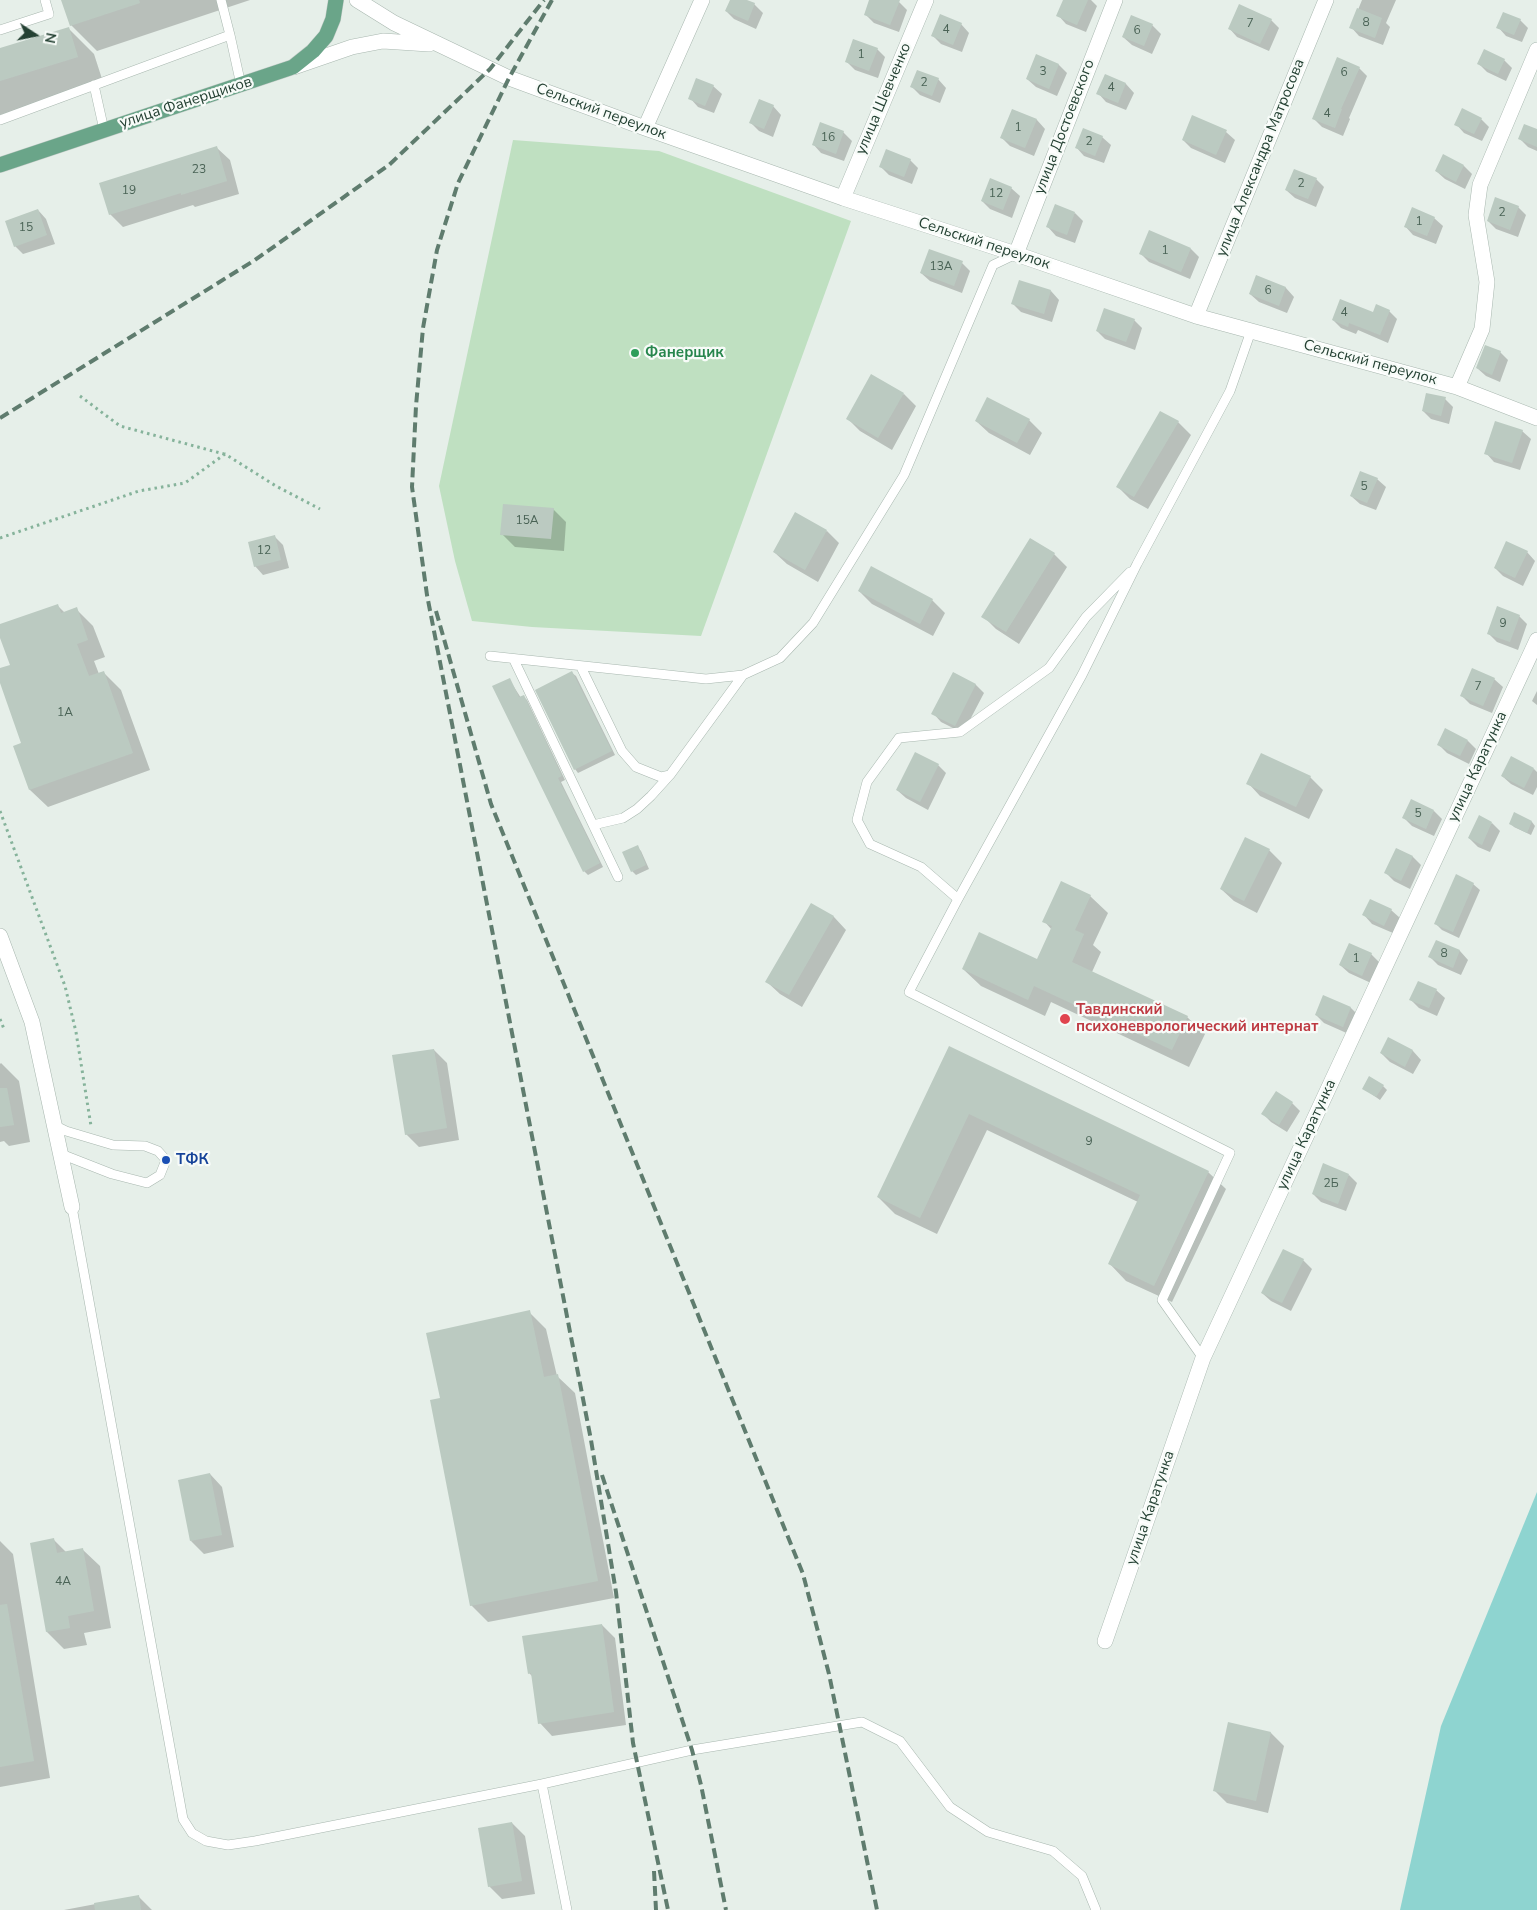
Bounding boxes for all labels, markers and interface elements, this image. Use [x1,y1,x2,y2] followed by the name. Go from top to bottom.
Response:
[10,10,60,60] north arrow
[1362,16,1370,30] house number: 8
[1246,17,1254,31] house number: 7
[942,23,950,37] house number: 4
[1133,24,1141,38] house number: 6
[40,31,61,45] text: N
[852,41,916,157] street label: улица Шевченко
[857,48,865,62] house number: 1
[1213,56,1309,260] street label: улица Александра Матросова
[1031,57,1099,197] street label: улица Достоевского
[1039,65,1047,79] house number: 3
[1340,66,1348,80] house number: 6
[118,73,254,133] street label: улица Фанерщиков
[920,76,928,90] house number: 2
[533,80,669,144] street label: Сельский переулок
[1107,81,1115,95] house number: 4
[1323,107,1331,121] house number: 4
[1014,121,1022,135] house number: 1
[821,131,835,145] house number: 16
[1085,135,1093,149] house number: 2
[192,163,206,177] house number: 23
[1297,177,1305,191] house number: 2
[122,184,136,198] house number: 19
[989,187,1003,201] house number: 12
[1498,206,1506,220] house number: 2
[916,214,1052,274] street label: Сельский переулок
[1415,215,1423,229] house number: 1
[19,221,33,235] house number: 15
[1161,244,1169,258] house number: 1
[929,260,953,274] house number: 13А
[1264,284,1272,298] house number: 6
[1340,306,1348,320] house number: 4
[1301,337,1439,389] street label: Сельский переулок
[645,344,724,362] place label: Фанерщик
[629,347,641,359] marker: Фанерщик
[1360,480,1368,494] house number: 5
[515,514,539,528] house number: 15А
[257,544,271,558] house number: 12
[1499,617,1507,631] house number: 9
[1474,680,1482,694] house number: 7
[57,706,73,720] house number: 1А
[1445,709,1511,825] street label: улица Каратунка
[1414,807,1422,821] house number: 5
[1440,947,1448,961] house number: 8
[1352,952,1360,966] house number: 1
[1076,1001,1318,1036] place label: Тавдинский психоневрологический интернат
[1058,1012,1072,1026] marker: Тавдинский психоневрологический интернат
[1274,1077,1340,1193] street label: улица Каратунка
[1085,1135,1093,1149] house number: 9
[176,1151,209,1169] place label: ТФК
[160,1154,172,1166] marker: ТФК
[1323,1177,1339,1191] house number: 2Б
[1123,1448,1179,1568] street label: улица Каратунка
[55,1575,71,1589] house number: 4А

